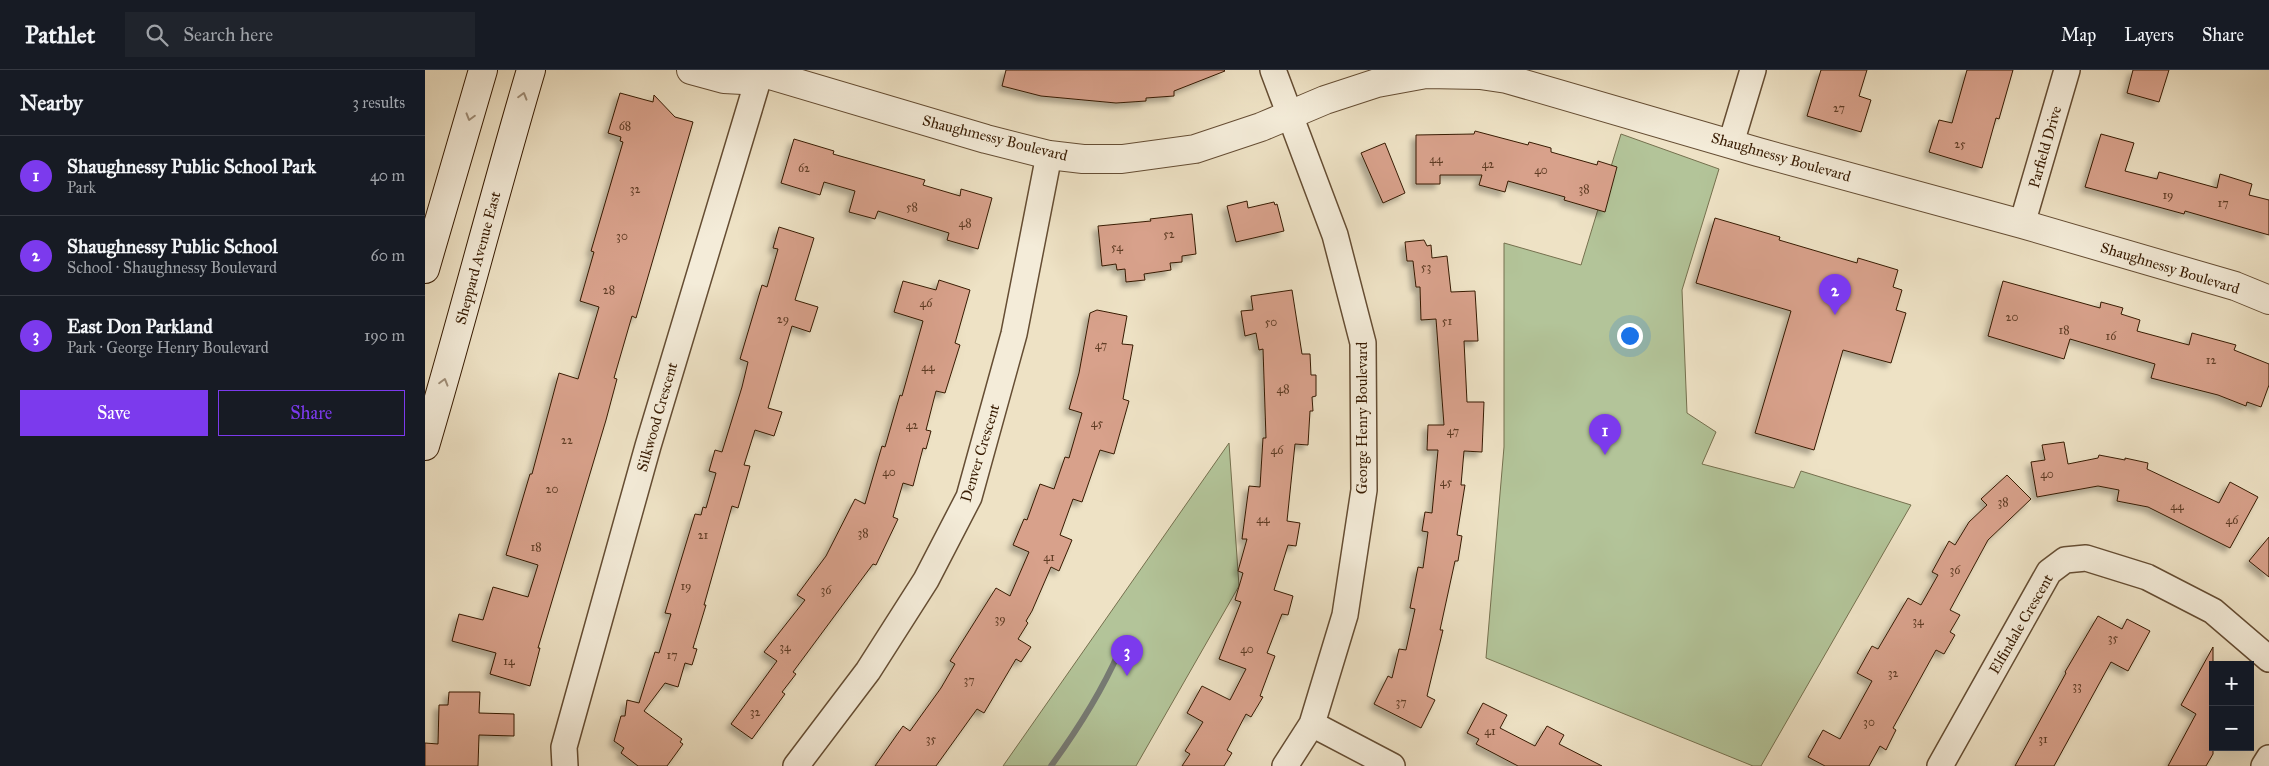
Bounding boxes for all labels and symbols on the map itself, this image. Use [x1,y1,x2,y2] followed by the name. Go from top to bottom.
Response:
[517,92,528,101] one-way arrow
[1833,101,1845,115] house number: 27
[2025,104,2065,190] street label: Parfield Drive
[921,111,1070,165] street label: Shaughmessy Boulevard
[465,112,475,120] one-way arrow
[619,119,631,133] house number: 68
[1709,128,1853,186] street label: Shaughnessy Boulevard
[1954,137,1966,151] house number: 25
[1429,152,1443,166] house number: 44
[1482,157,1494,171] house number: 42
[798,161,810,175] house number: 62
[1534,163,1548,177] house number: 40
[630,182,640,196] house number: 32
[1578,182,1590,196] house number: 38
[2162,188,2174,202] house number: 19
[452,189,505,326] street label: Sheppard Avenue East
[2217,196,2229,210] house number: 17
[906,200,918,214] house number: 58
[958,216,972,230] house number: 48
[1163,227,1175,241] house number: 52
[616,229,628,243] house number: 30
[2098,238,2242,298] street label: Shaughnessy Boulevard
[1111,240,1123,254] house number: 54
[1421,260,1431,274] house number: 53
[1819,274,1851,315] pin: 2
[603,283,615,297] house number: 28
[920,296,933,310] house number: 46
[2006,310,2018,324] house number: 20
[777,312,789,326] house number: 29
[1442,314,1452,328] house number: 51
[1265,315,1277,329] house number: 50
[1617,323,1643,349] your location
[2058,323,2070,337] house number: 18
[2106,329,2117,343] house number: 16
[1095,338,1107,352] house number: 47
[1353,341,1371,494] street label: George Henry Boulevard
[2206,353,2216,367] house number: 12
[633,360,681,474] street label: Silkwood Crescent
[921,360,935,374] house number: 44
[438,379,448,387] one-way arrow
[1276,382,1290,396] house number: 48
[957,401,1004,504] street label: Denver Crescent
[1589,414,1621,455] pin: 1
[1091,416,1104,430] house number: 45
[906,418,918,432] house number: 42
[1447,424,1459,438] house number: 47
[561,433,573,447] house number: 22
[1271,443,1284,457] house number: 46
[882,465,896,479] house number: 40
[2040,467,2054,481] house number: 40
[1440,475,1453,489] house number: 45
[546,482,558,496] house number: 20
[1997,495,2009,509] house number: 38
[2170,499,2184,513] house number: 44
[1256,512,1270,526] house number: 44
[2226,513,2239,527] house number: 46
[857,526,869,540] house number: 38
[698,528,709,542] house number: 21
[530,540,542,554] house number: 18
[1043,550,1055,564] house number: 41
[1950,563,1961,577] house number: 36
[1985,570,2057,677] street label: Elfindale Crescent
[680,579,692,593] house number: 19
[821,583,832,597] house number: 36
[994,612,1006,626] house number: 39
[1912,614,1924,628] house number: 34
[2108,631,2119,645] house number: 35
[1111,635,1143,676] pin: 3
[779,640,791,654] house number: 34
[1240,642,1254,656] house number: 40
[666,648,678,662] house number: 17
[503,654,515,668] house number: 14
[1888,666,1898,680] house number: 32
[963,673,975,687] house number: 37
[2072,679,2082,693] house number: 33
[1395,695,1407,709] house number: 37
[750,705,760,719] house number: 32
[1863,715,1875,729] house number: 30
[1484,724,1496,738] house number: 41
[926,732,937,746] house number: 35
[2038,732,2048,746] house number: 31

